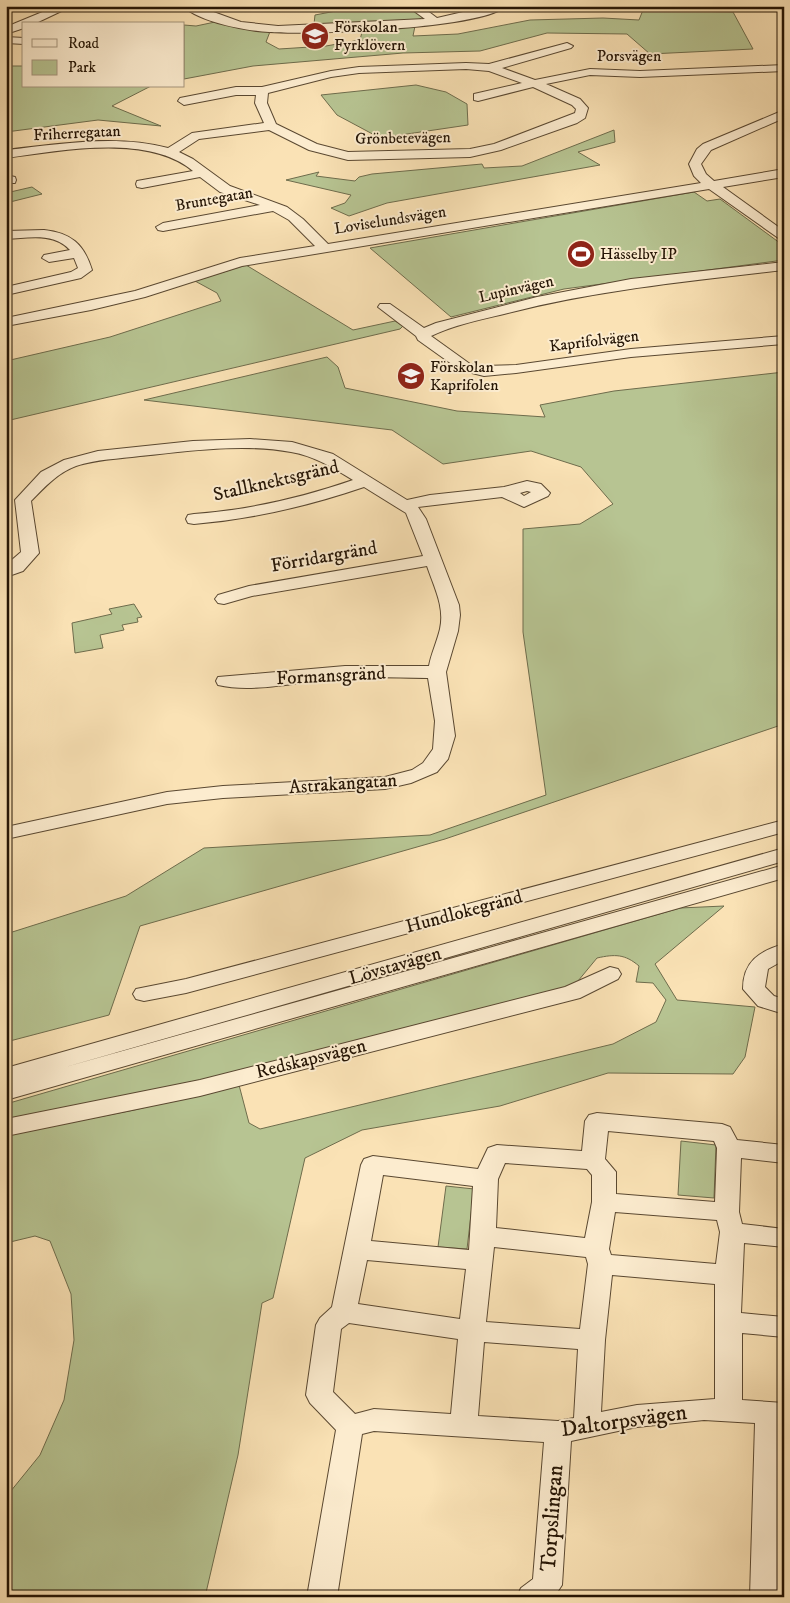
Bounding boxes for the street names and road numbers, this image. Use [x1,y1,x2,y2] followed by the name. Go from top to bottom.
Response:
[597,46,662,66] street label: Porsvägen
[33,121,122,145] street label: Friherregatan
[355,127,452,149] street label: Grönbetevägen
[174,182,255,216] street label: Bruntegatan
[333,201,448,239] street label: Loviselundsvägen
[477,271,556,307] street label: Lupinvägen
[548,326,641,356] street label: Kaprifolvägen
[211,455,342,507] street label: Stallknektsgränd
[269,536,379,578] street label: Förridargränd
[276,662,387,690] street label: Formansgränd
[288,769,398,799] street label: Astrakangatan
[403,885,525,939] street label: Hundlokegränd
[346,942,444,990] street label: Lövstavägen
[253,1034,369,1084] street label: Redskapsvägen
[559,1399,689,1443] street label: Daltorpsvägen
[535,1463,569,1572] street label: Torpslingan

